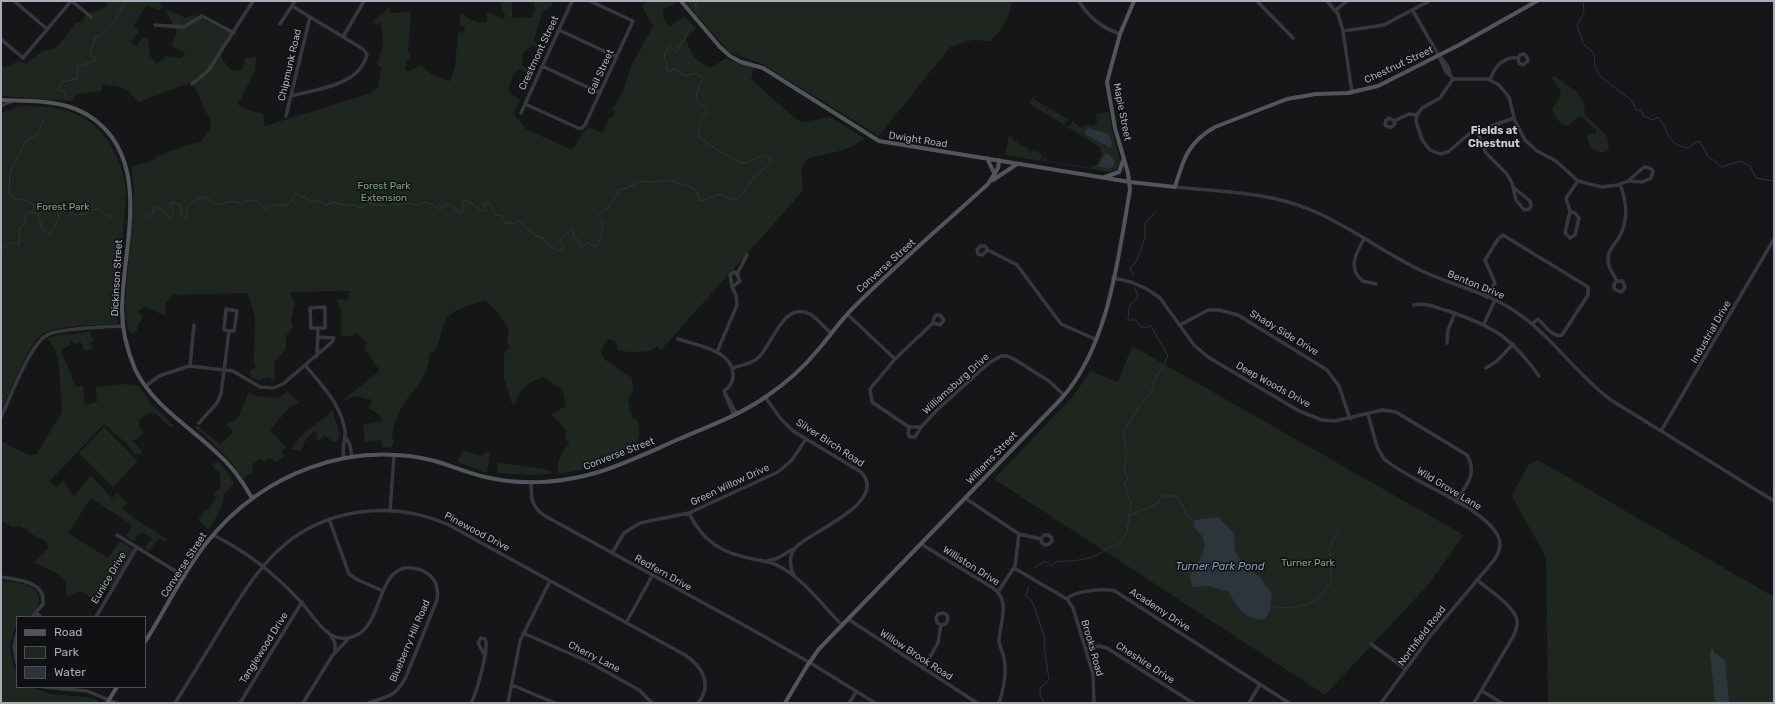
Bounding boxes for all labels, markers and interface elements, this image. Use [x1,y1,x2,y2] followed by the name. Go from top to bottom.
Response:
[516,14,562,92] street label: Crestmont Street
[276,28,304,102] street label: Chipmunk Road
[1363,44,1435,86] street label: Chestnut Street
[585,47,617,97] street label: Gail Street
[1110,82,1134,142] street label: Maple Street
[1468,124,1520,150] district label: Fields at Chestnut
[888,129,948,151] street label: Dwight Road
[357,180,411,204] park label: Forest Park Extension
[36,201,90,213] park label: Forest Park
[854,236,918,296] street label: Converse Street
[109,239,125,317] street label: Dickinson Street
[1446,268,1506,302] street label: Benton Drive
[1688,298,1734,366] street label: Industrial Drive
[1247,308,1321,358] street label: Shady Side Drive
[920,351,992,417] street label: Williamsburg Drive
[1234,360,1312,410] street label: Deep Woods Drive
[794,416,866,470] street label: Silver Birch Road
[964,429,1020,487] street label: Williams Street
[582,435,656,473] street label: Converse Street
[689,461,771,509] street label: Green Willow Drive
[1414,465,1484,513] street label: Wild Grove Lane
[442,510,512,554] street label: Pinewood Drive
[159,530,209,600] street label: Converse Street
[940,544,1002,588] street label: Williston Drive
[89,550,129,606] street label: Eunice Drive
[632,552,694,594] street label: Redfern Drive
[1281,557,1335,569] park label: Turner Park
[1176,560,1264,574] water label: Turner Park Pond
[1127,586,1193,634] street label: Academy Drive
[387,598,433,684] street label: Blueberry Hill Road
[1396,604,1448,668] street label: Northfield Road
[237,610,291,686] street label: Tanglewood Drive
[16,616,146,688] legend
[1078,618,1106,678] street label: Brooks Road
[54,625,82,639] text: Road
[877,627,955,683] street label: Willow Brook Road
[566,639,622,675] street label: Cherry Lane
[1113,640,1177,686] street label: Cheshire Drive
[54,645,79,659] text: Park
[54,665,86,679] text: Water

